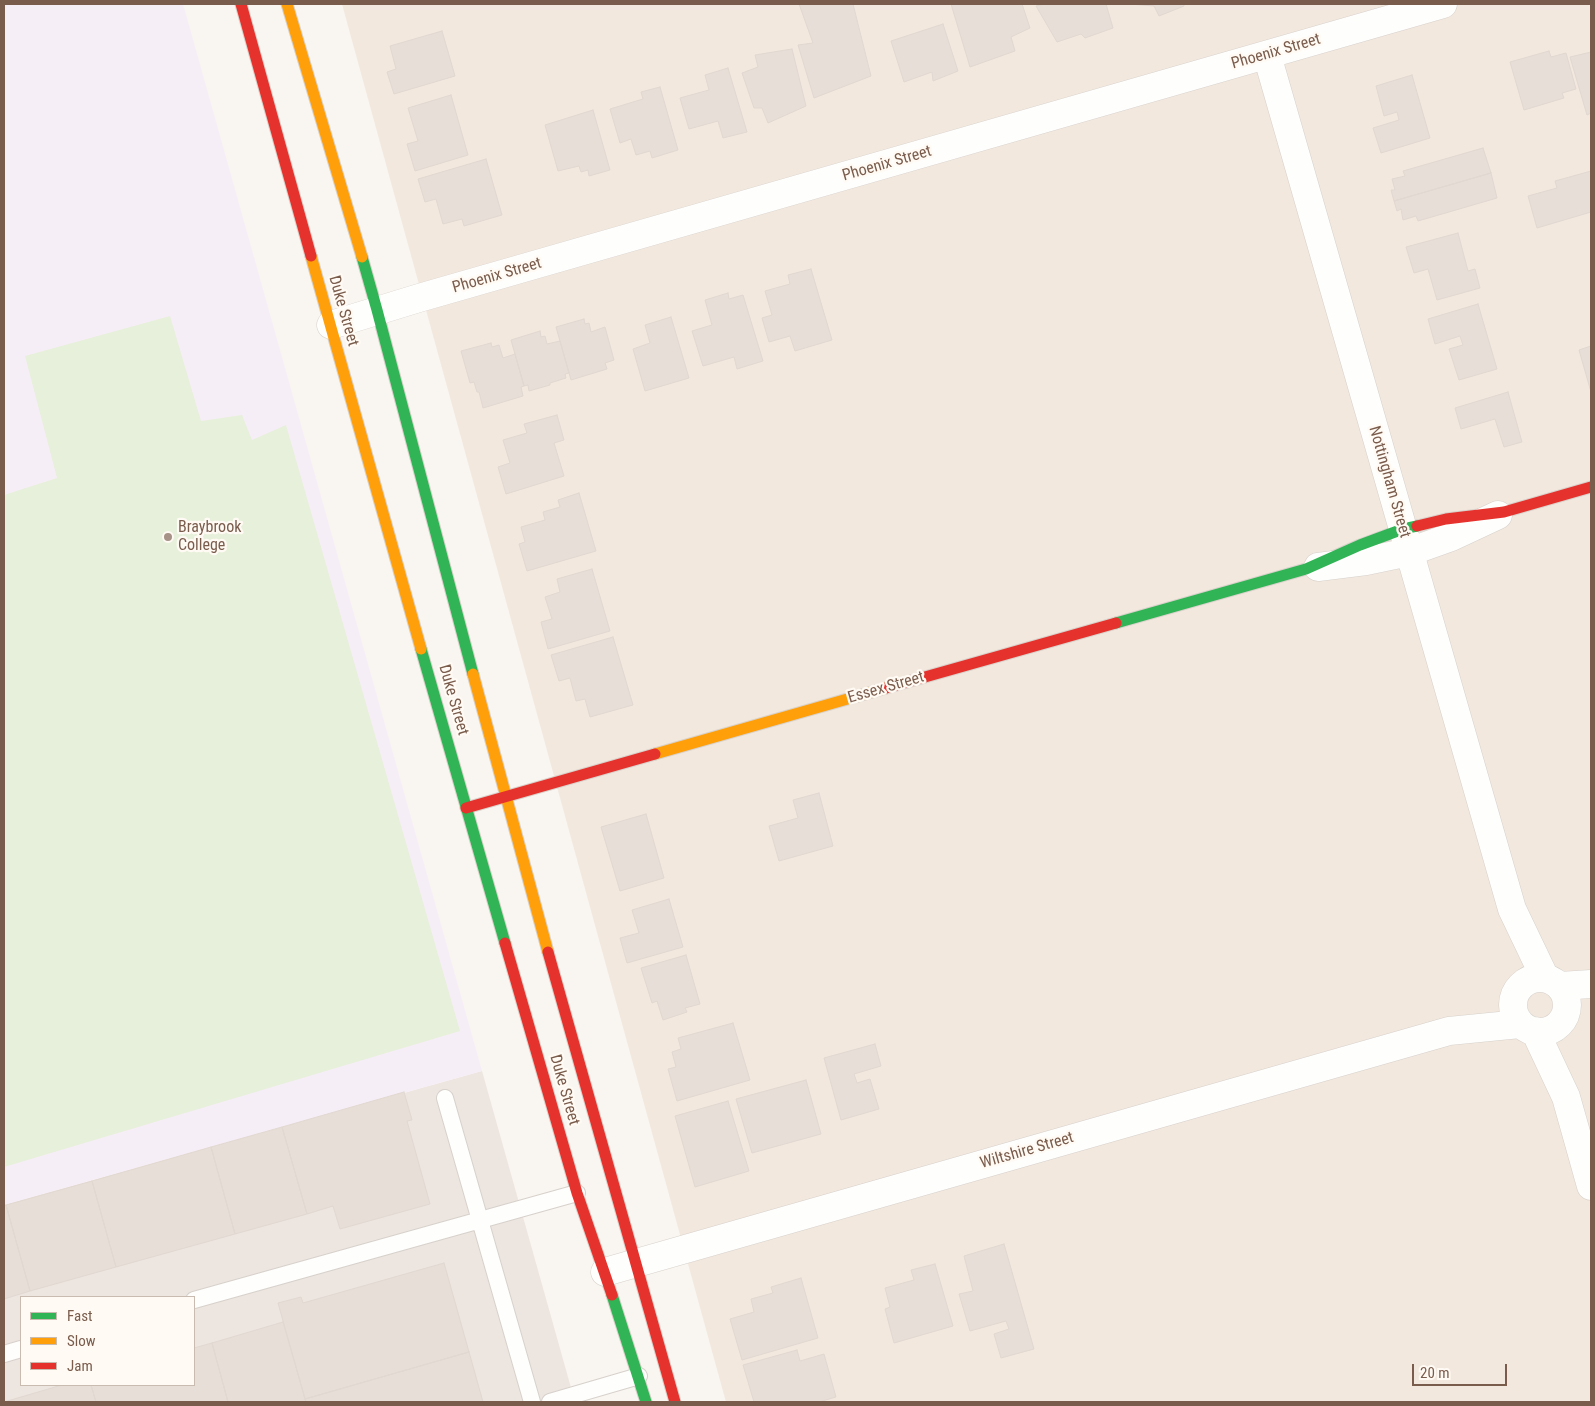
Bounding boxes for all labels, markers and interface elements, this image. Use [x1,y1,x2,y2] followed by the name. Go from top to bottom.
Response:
[1229,30,1323,74] street label: Phoenix Street
[840,142,934,186] street label: Phoenix Street
[450,254,544,298] street label: Phoenix Street
[324,273,362,349] street label: Duke Street
[1364,424,1414,540] street label: Nottingham Street
[178,518,241,556] place label: Braybrook College
[162,531,174,543] marker: Braybrook College
[434,662,472,738] street label: Duke Street
[846,668,926,708] street label: Essex Street
[545,1052,583,1128] street label: Duke Street
[978,1128,1076,1174] street label: Wiltshire Street
[20,1296,195,1386] legend
[67,1307,92,1325] text: Fast
[67,1332,96,1350] text: Slow
[1415,1354,1510,1386] scale bar
[67,1357,93,1375] text: Jam
[1420,1364,1450,1382] text: 20 m

